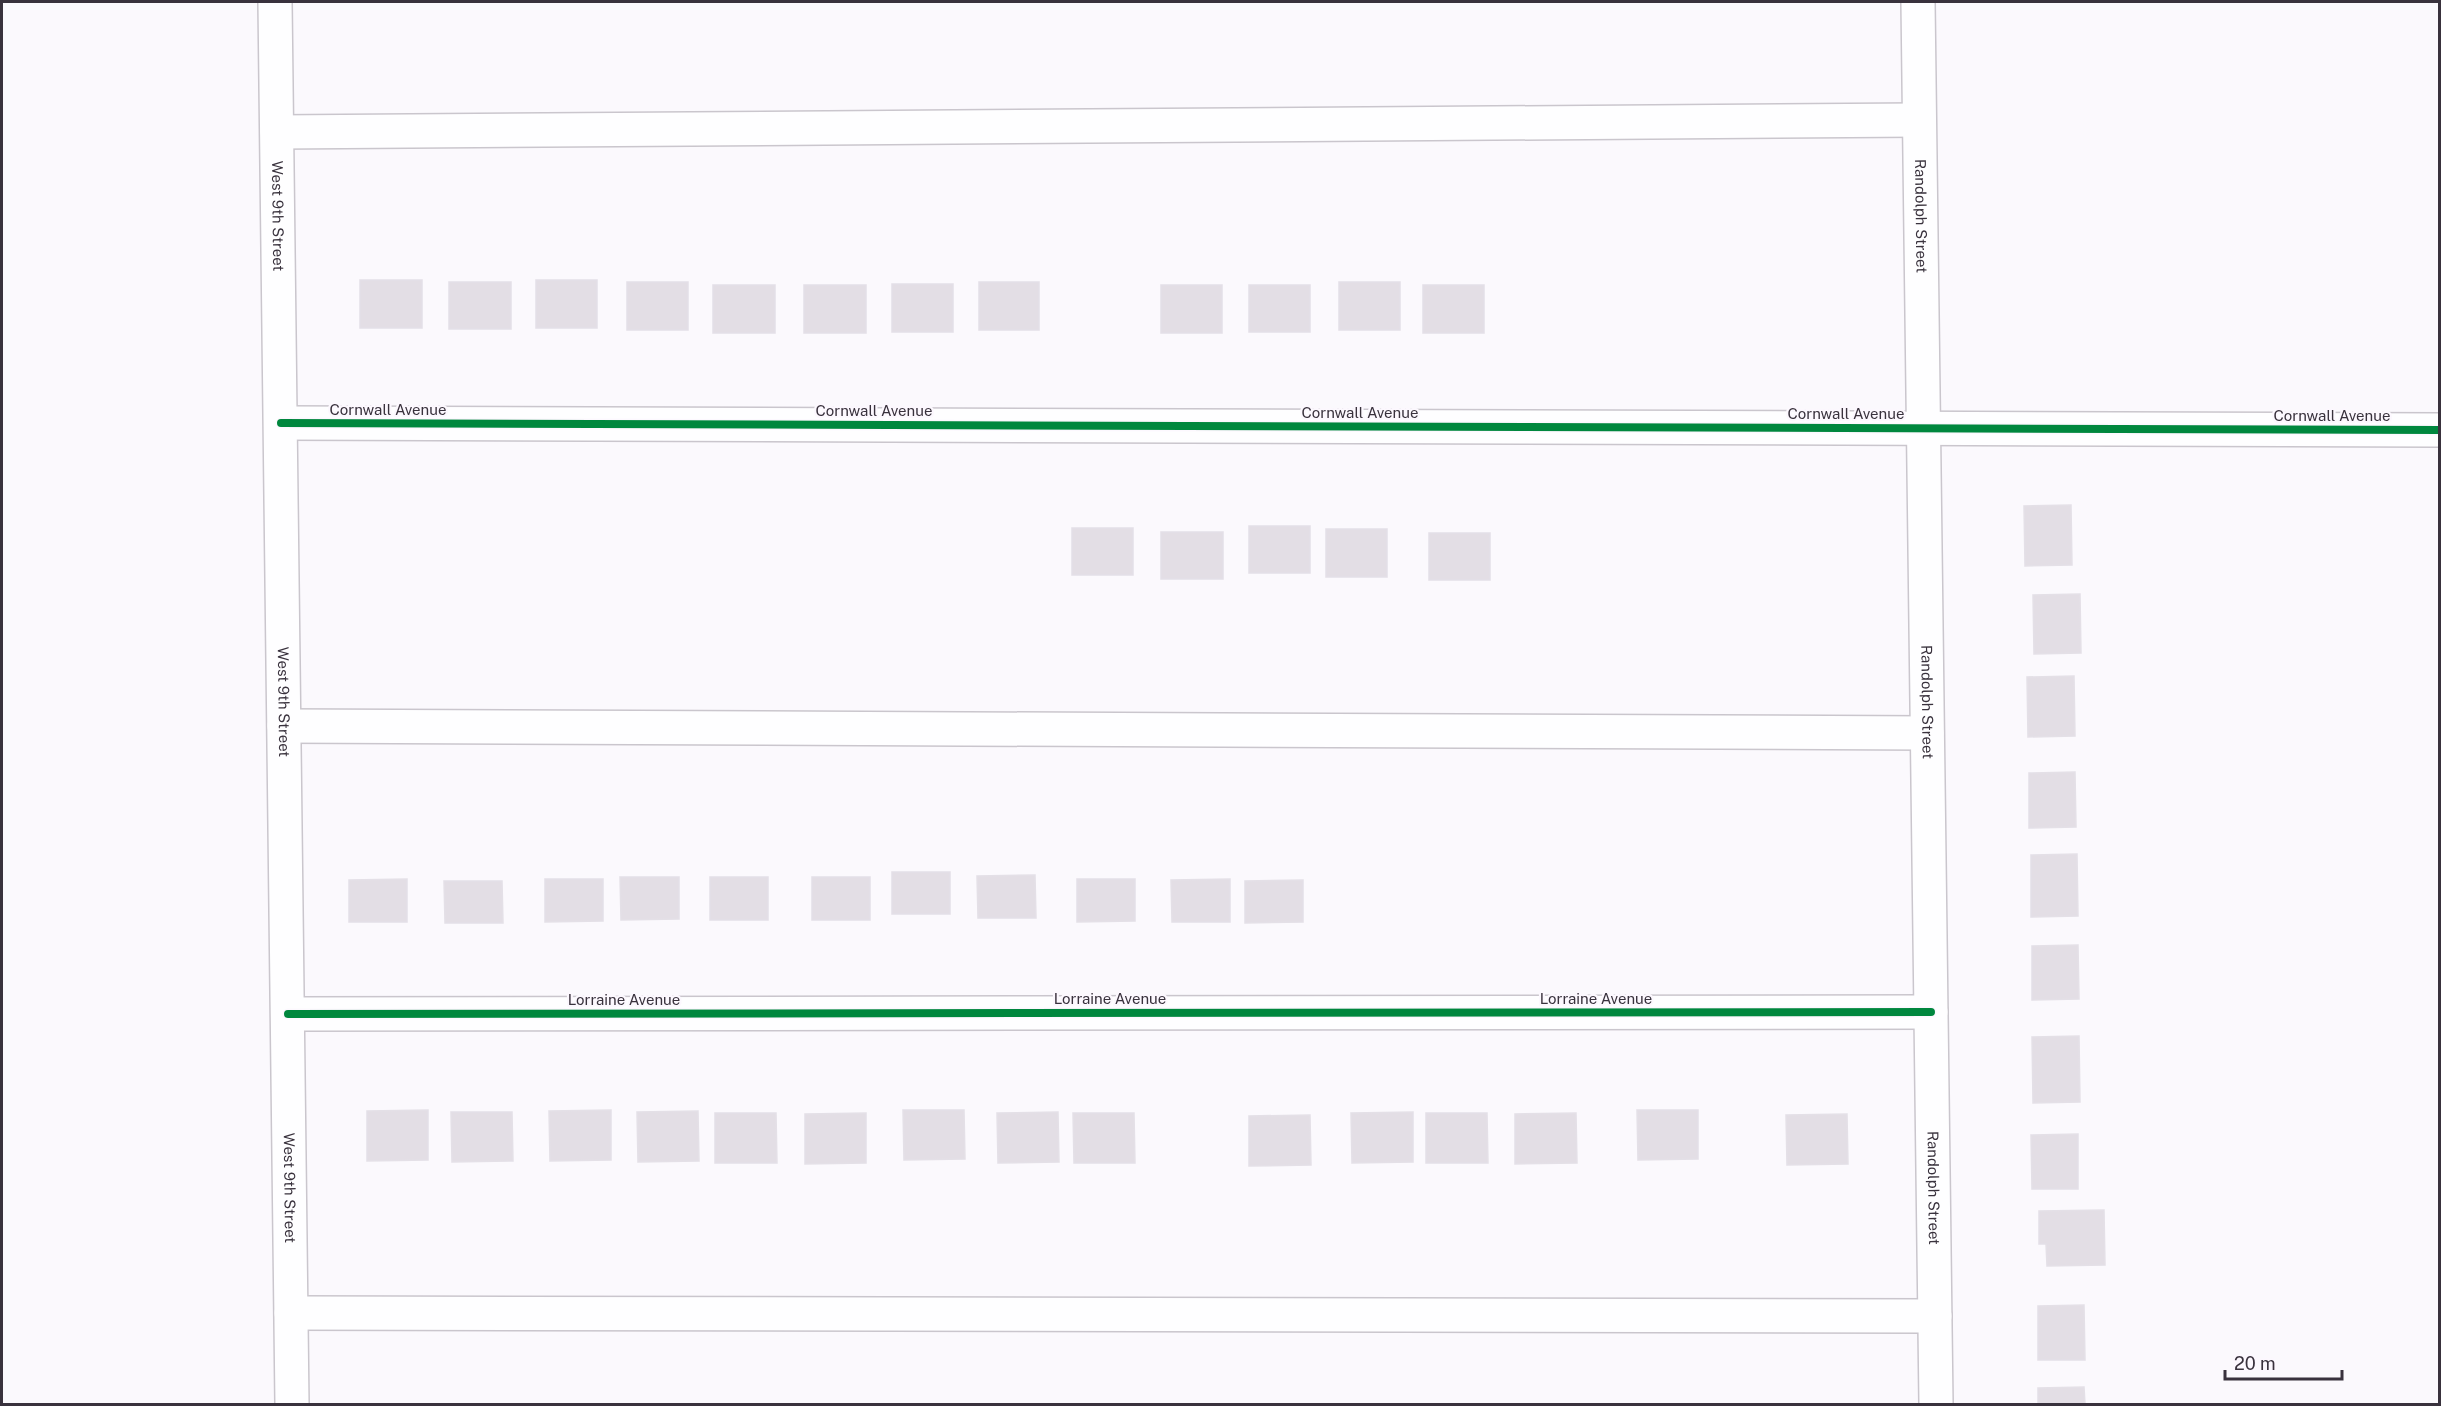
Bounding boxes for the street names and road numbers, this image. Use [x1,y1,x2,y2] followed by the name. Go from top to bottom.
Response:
[1912,159,1930,273] street label: Randolph Street
[269,161,287,271] street label: West 9th Street
[330,401,446,418] street label: Cornwall Avenue
[816,402,932,419] street label: Cornwall Avenue
[1302,404,1418,421] street label: Cornwall Avenue
[1788,405,1904,422] street label: Cornwall Avenue
[2274,407,2390,424] street label: Cornwall Avenue
[1918,645,1937,759] street label: Randolph Street
[275,647,293,757] street label: West 9th Street
[1054,990,1166,1007] street label: Lorraine Avenue
[1540,990,1652,1007] street label: Lorraine Avenue
[568,991,680,1008] street label: Lorraine Avenue
[1924,1131,1943,1245] street label: Randolph Street
[281,1133,299,1243] street label: West 9th Street

